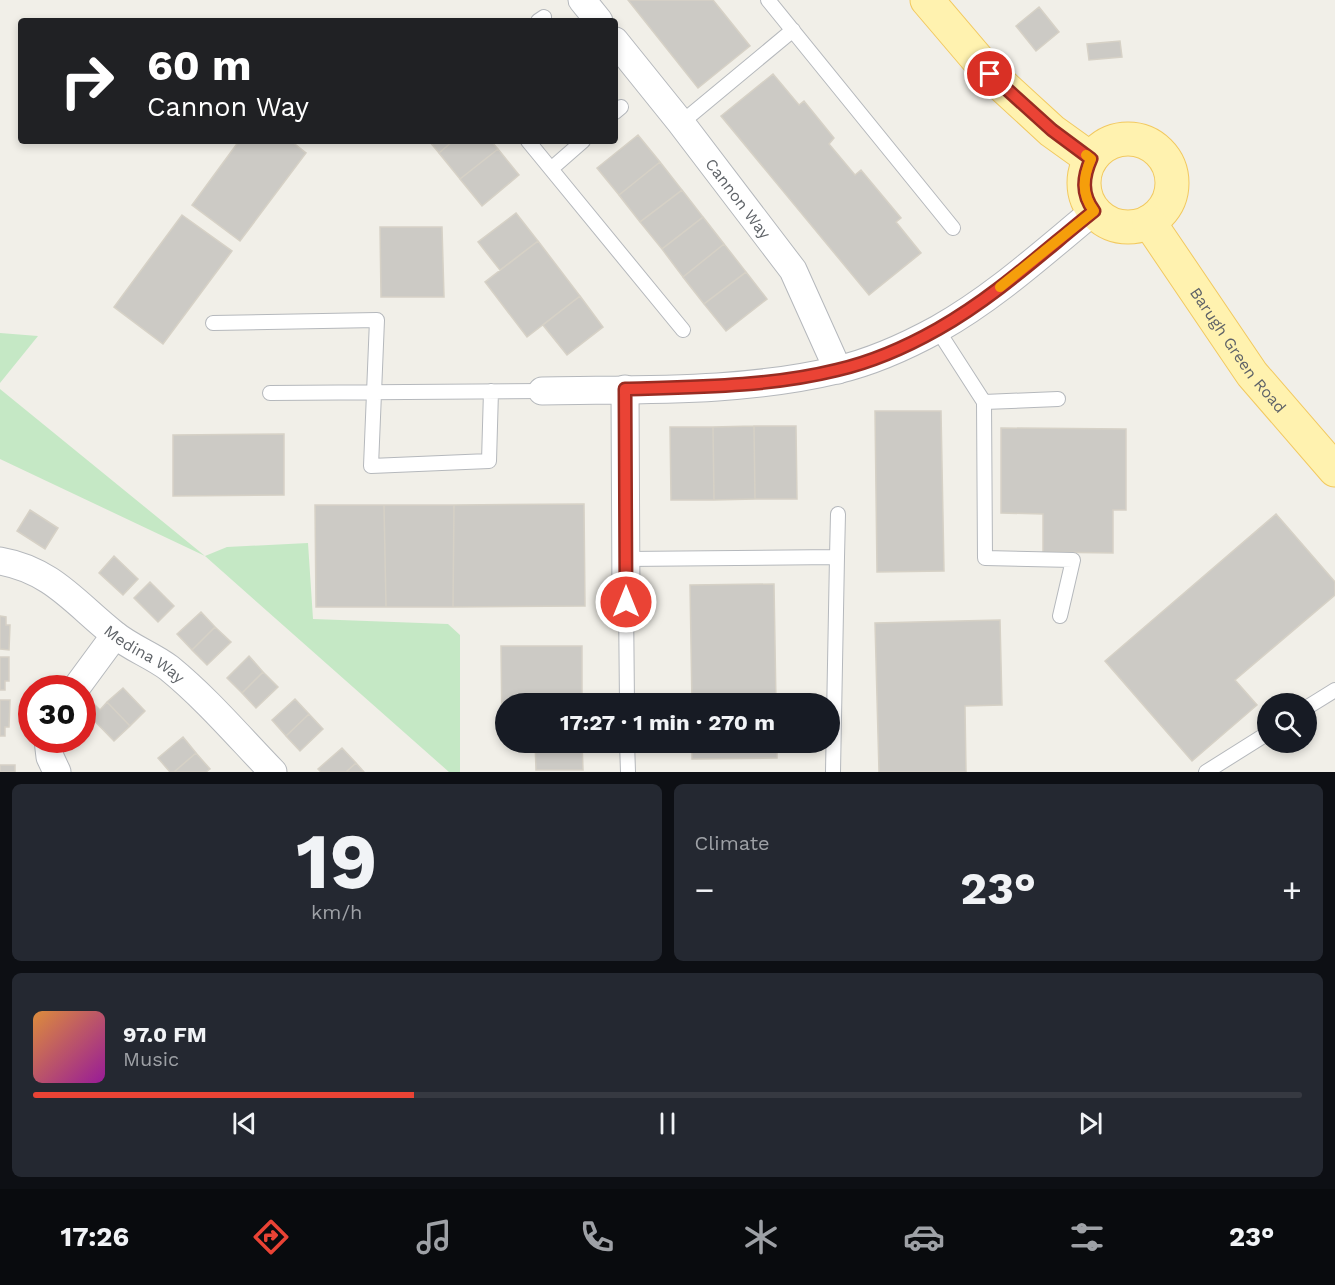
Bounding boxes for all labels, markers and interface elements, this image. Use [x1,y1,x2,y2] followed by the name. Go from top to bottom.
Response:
[147,41,251,90] text: 60 m
[48,42,126,120] icon: right
[964,48,1015,99] pin
[973,57,1006,90] icon: arrive
[147,91,309,123] text: Cannon Way
[702,154,776,243] street label: Cannon Way
[1186,283,1290,416] street label: Barugh Green Road
[594,570,658,634] position arrow
[101,621,190,687] street label: Medina Way
[18,675,96,753] speed limit sign: 30
[1257,693,1317,753] map controls
[1257,693,1317,753] button: search
[560,710,775,735] text: 17:27 · 1 min · 270 m
[296,815,378,907] text: 19
[695,831,770,855] text: Climate
[960,862,1036,915] text: 23°
[695,870,714,909] text: −
[1282,870,1302,909] text: +
[311,900,363,924] text: km/h
[123,1022,207,1047] text: 97.0 FM
[123,1047,179,1071] text: Music
[228,1107,261,1140] icon: previous
[651,1107,684,1140] icon: pause
[1074,1107,1107,1140] icon: next
[250,1216,292,1258] icon: directions
[413,1216,455,1258] icon: music
[576,1216,618,1258] icon: phone
[740,1216,782,1258] icon: climate
[903,1216,945,1258] icon: car
[1066,1216,1108,1258] icon: filters
[61,1221,129,1253] text: 17:26
[1229,1221,1274,1253] text: 23°

